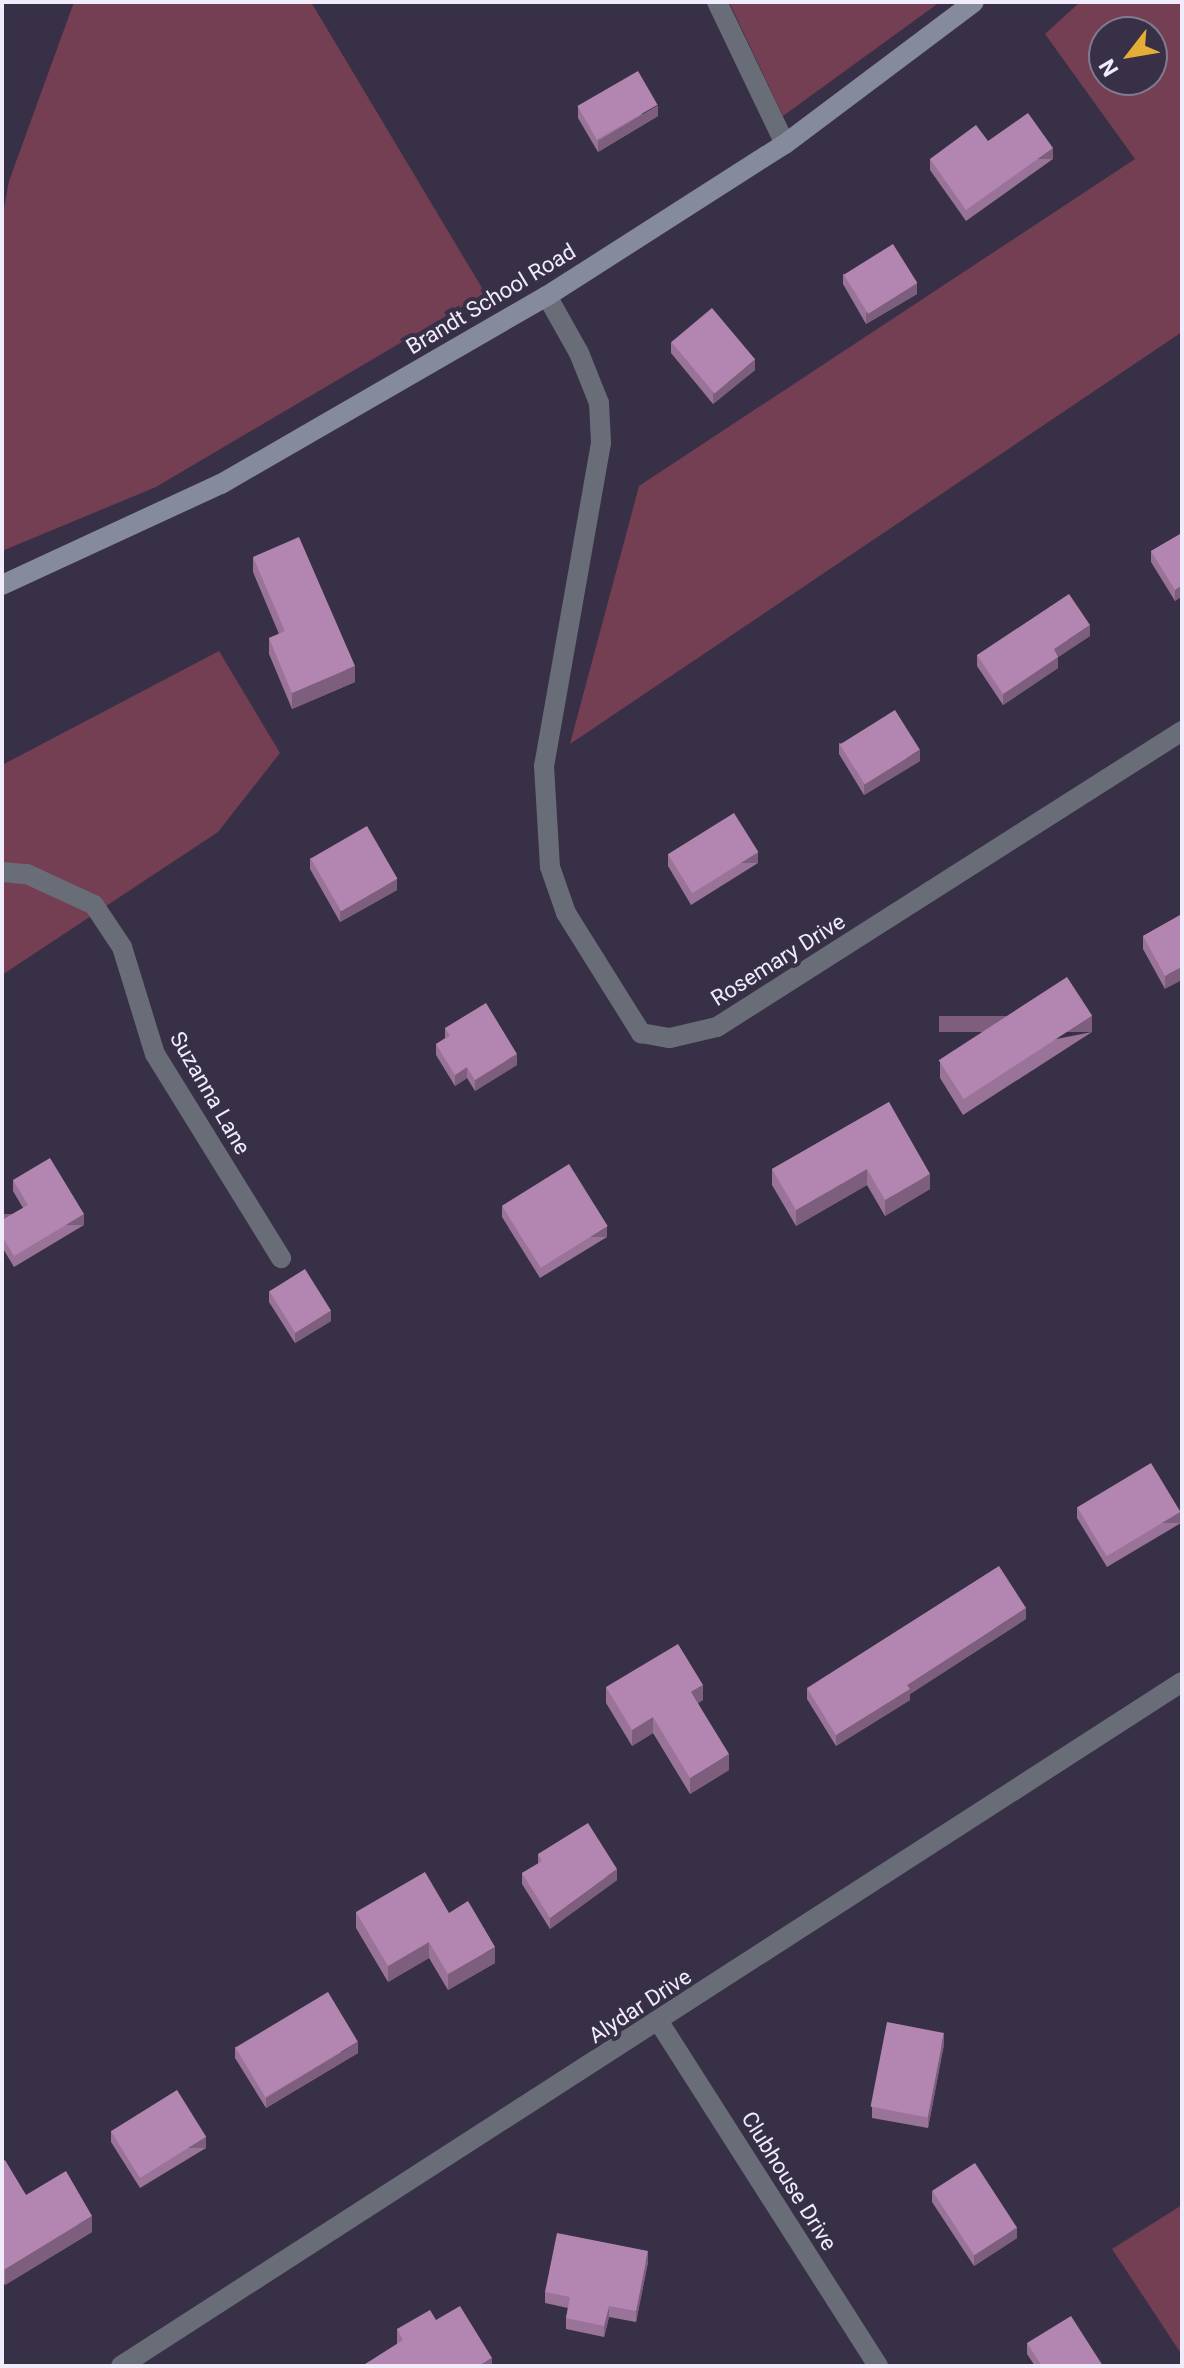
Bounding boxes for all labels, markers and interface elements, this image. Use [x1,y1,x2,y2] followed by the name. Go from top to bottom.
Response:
[1088,16,1168,96] north arrow
[1094,54,1123,81] text: N
[401,238,581,360] street label: Brandt School Road
[706,908,850,1012] street label: Rosemary Drive
[164,1027,256,1159] street label: Suzanna Lane
[584,1963,696,2049] street label: Alydar Drive
[736,2107,842,2255] street label: Clubhouse Drive

